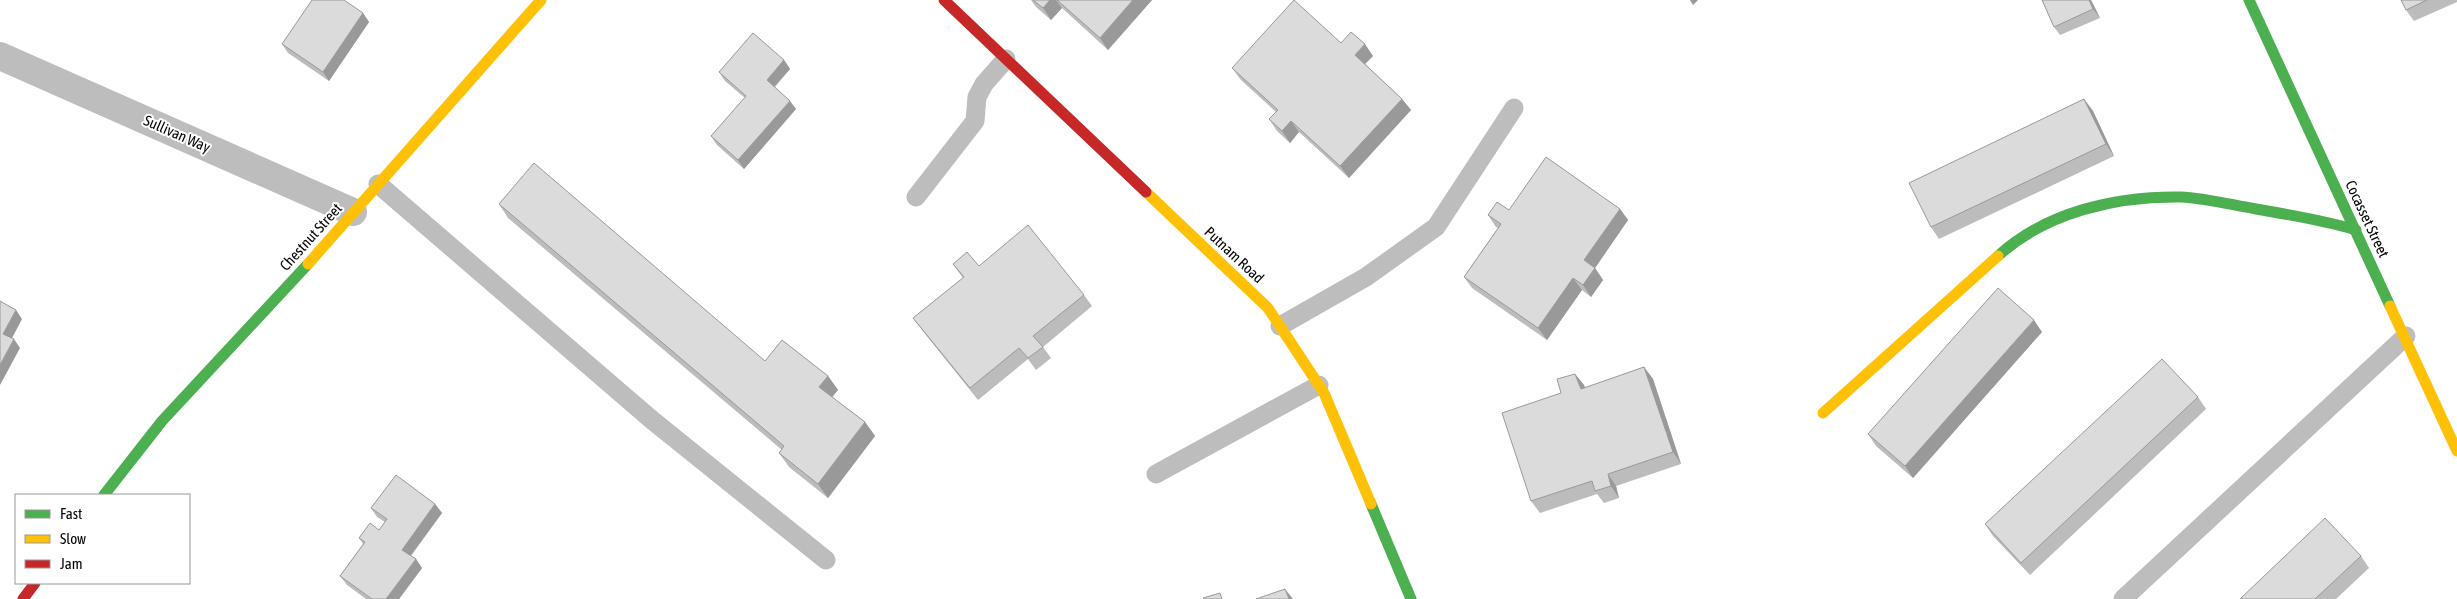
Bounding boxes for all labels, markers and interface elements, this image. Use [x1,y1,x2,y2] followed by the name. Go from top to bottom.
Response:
[141,111,213,156] street label: Sullivan Way
[2342,178,2393,260] street label: Cocasset Street
[276,200,345,274] street label: Chestnut Street
[1201,223,1267,286] street label: Putnam Road
[15,494,190,584] legend
[60,505,82,522] text: Fast
[60,530,86,547] text: Slow
[60,555,83,572] text: Jam

